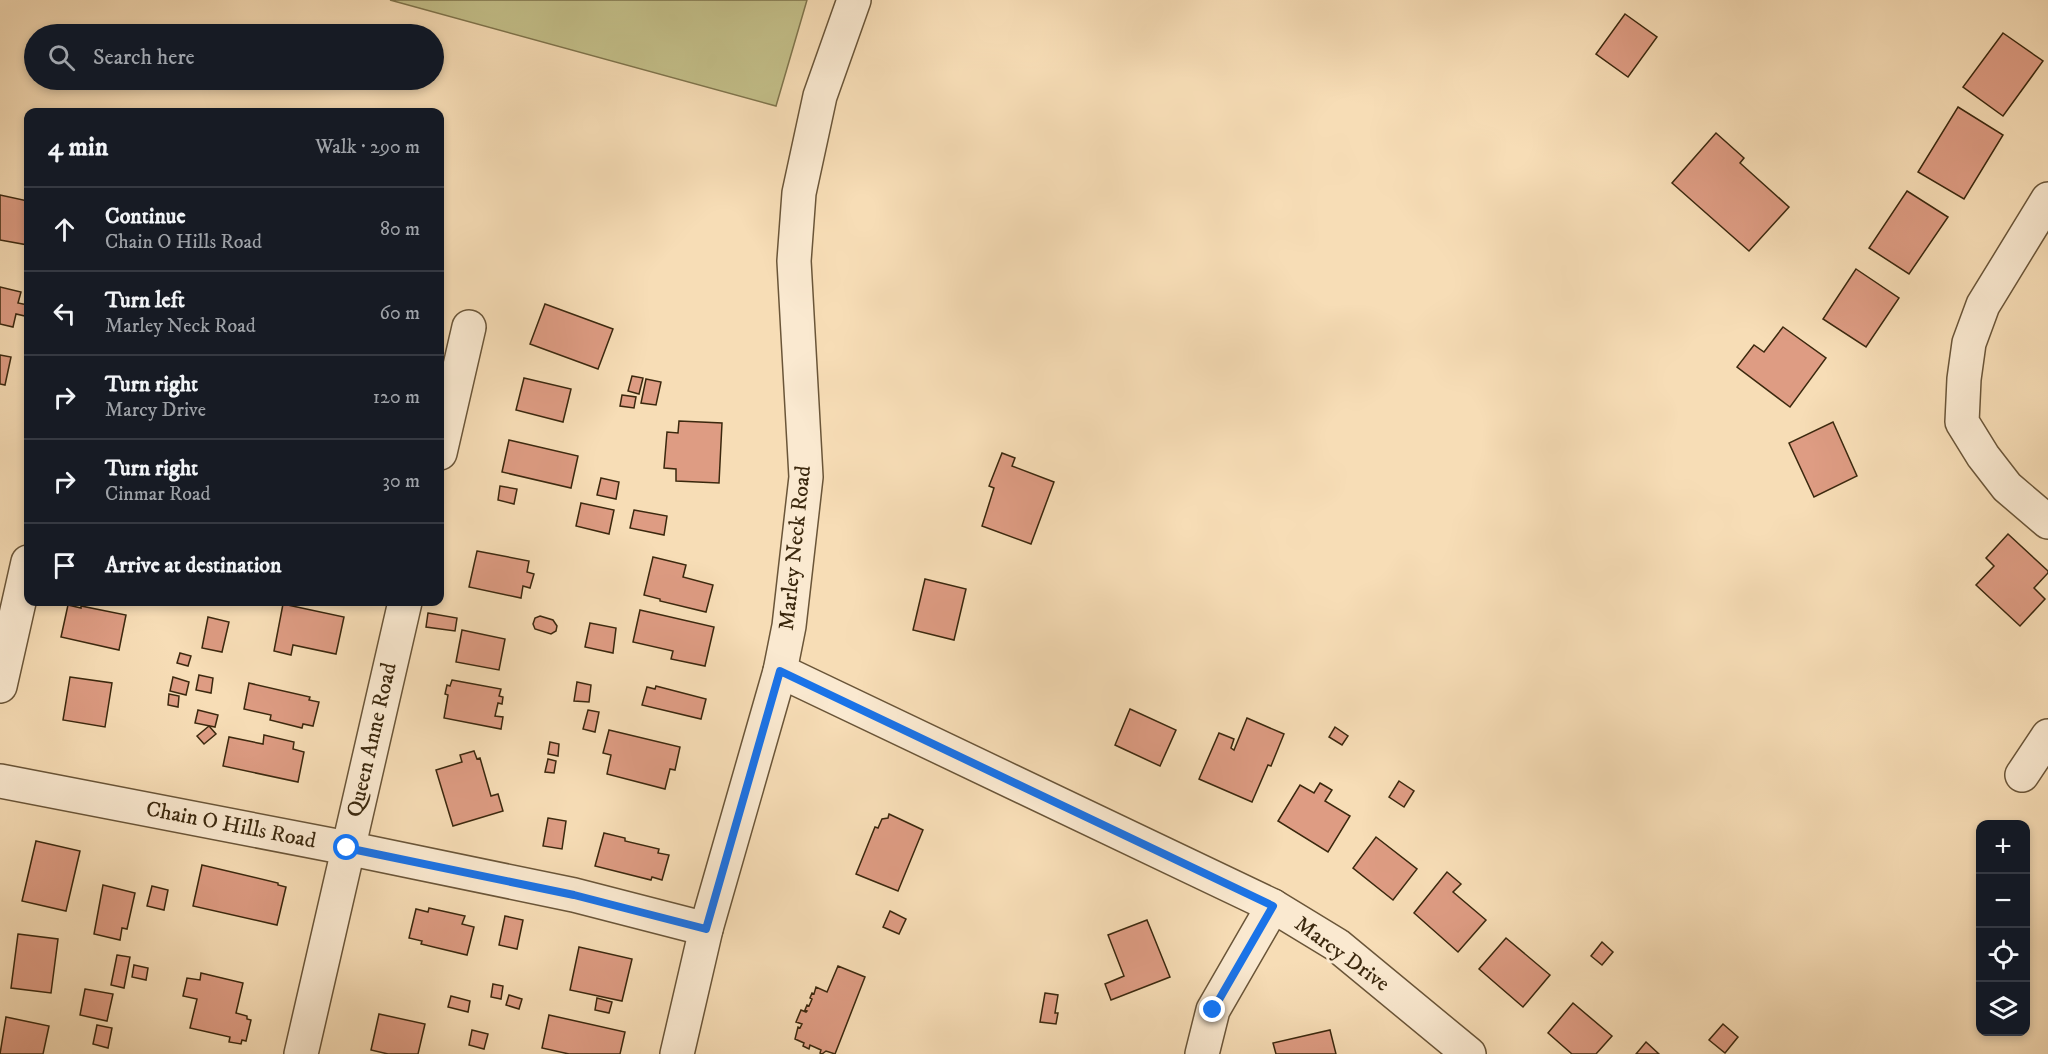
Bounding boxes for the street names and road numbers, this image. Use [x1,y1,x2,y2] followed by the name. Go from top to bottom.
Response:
[773,464,817,632] street label: Marley Neck Road
[341,660,403,820] street label: Queen Anne Road
[144,795,318,855] street label: Chain O Hills Road
[1289,910,1395,998] street label: Marcy Drive

